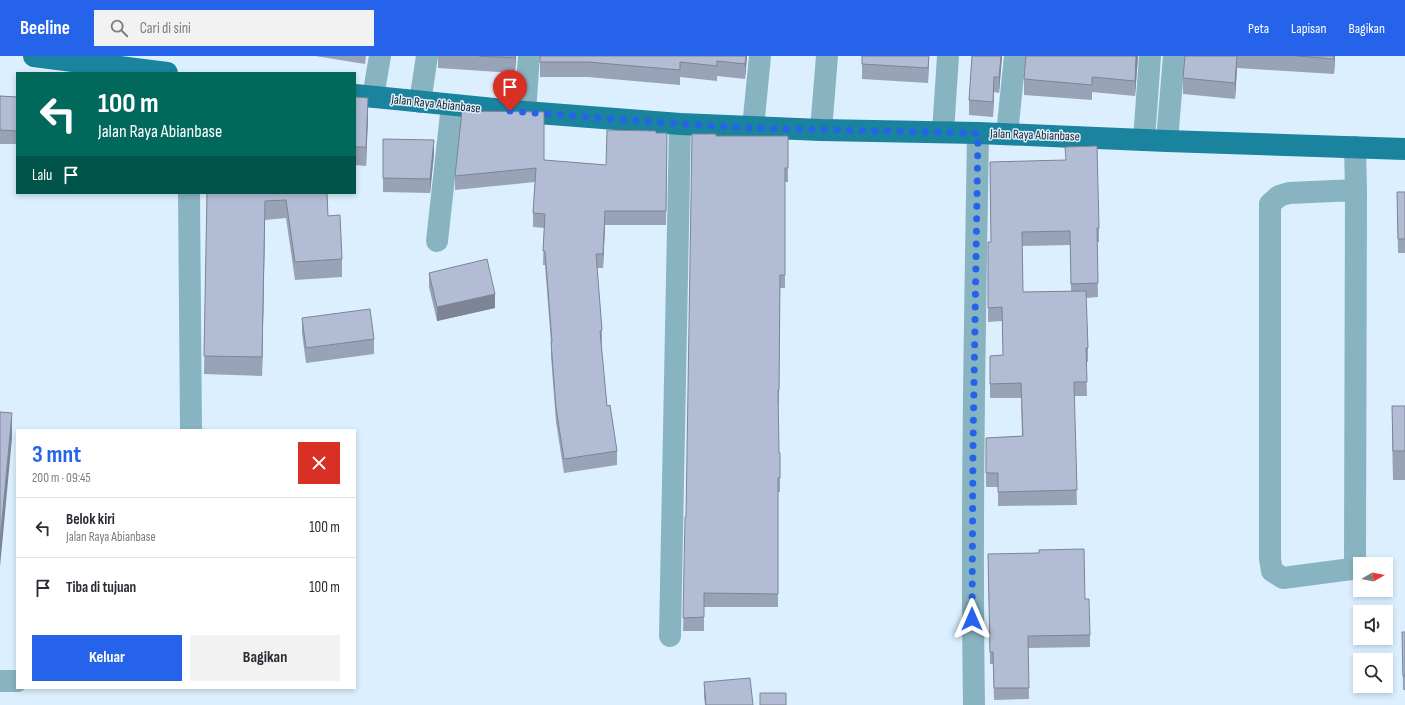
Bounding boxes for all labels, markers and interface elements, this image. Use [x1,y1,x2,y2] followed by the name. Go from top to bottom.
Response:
[94,10,374,46] search box
[20,17,70,40] text: Beeline
[108,17,130,39] icon: search
[140,19,191,38] text: Cari di sini
[1248,20,1269,37] text: Peta
[1291,20,1326,37] text: Lapisan
[1348,20,1385,37] text: Bagikan
[493,70,527,111] pin
[499,76,521,98] icon: arrive
[98,87,159,120] text: 100 m
[32,88,84,140] icon: left
[390,91,481,117] street label: Jalan Raya Abianbase
[98,121,222,142] text: Jalan Raya Abianbase
[989,125,1080,145] street label: Jalan Raya Abianbase
[60,164,82,186] icon: arrive
[32,166,52,185] text: Lalu
[32,440,81,469] text: 3 mnt
[298,442,340,484] button: close
[32,470,91,486] text: 200 m · 09:45
[66,510,115,529] text: Belok kiri
[32,517,54,539] icon: left
[309,518,340,537] text: 100 m
[66,529,156,545] text: Jalan Raya Abianbase
[1353,557,1393,597] north arrow
[1353,557,1393,693] map controls
[32,577,54,599] icon: arrive
[66,578,136,597] text: Tiba di tujuan
[309,578,340,597] text: 100 m
[951,598,993,640] position arrow
[1353,605,1393,645] button: sound
[32,635,182,681] button: Keluar
[190,635,340,681] button: Bagikan
[1353,653,1393,693] button: search

